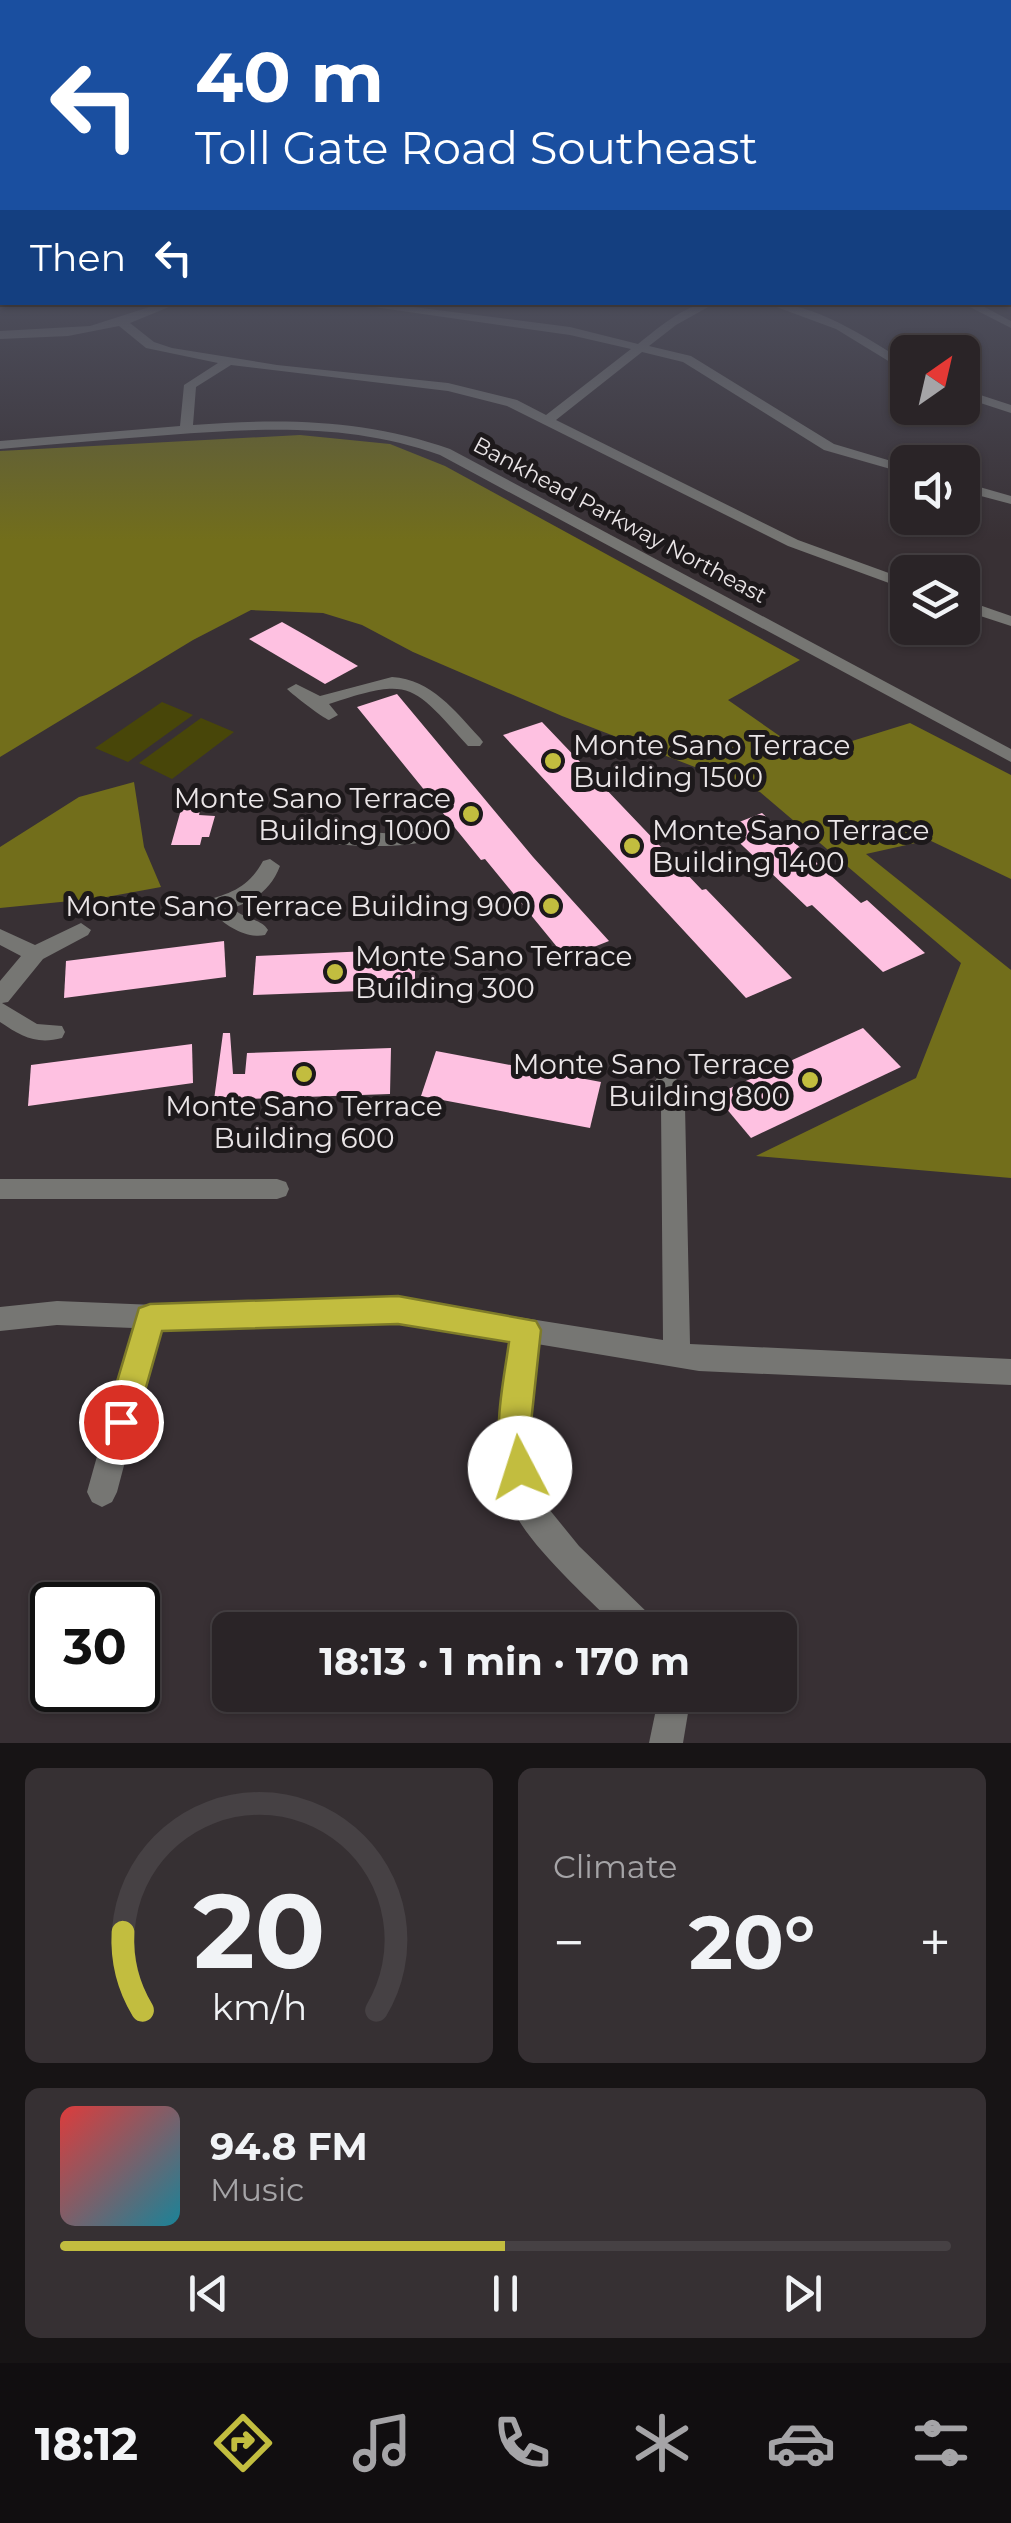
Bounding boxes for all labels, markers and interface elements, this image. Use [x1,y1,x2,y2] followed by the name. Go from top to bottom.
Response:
[195,34,384,120] text: 40 m
[30,40,160,170] icon: left
[195,120,758,175] text: Toll Gate Road Southeast
[146,230,201,285] icon: left
[30,234,126,281] text: Then
[890,335,980,425] north arrow
[890,335,980,645] map controls
[469,431,771,609] street label: Bankhead Parkway Northeast
[890,445,980,535] button: sound
[890,555,980,645] button: layers
[573,728,850,794] place label: Monte Sano Terrace Building 1500
[542,750,564,772] marker: Monte Sano Terrace Building 1500
[174,781,451,847] place label: Monte Sano Terrace Building 1000
[460,803,482,825] marker: Monte Sano Terrace Building 1000
[652,813,929,879] place label: Monte Sano Terrace Building 1400
[621,835,643,857] marker: Monte Sano Terrace Building 1400
[65,889,531,923] place label: Monte Sano Terrace Building 900
[540,895,562,917] marker: Monte Sano Terrace Building 900
[355,939,632,1005] place label: Monte Sano Terrace Building 300
[324,961,346,983] marker: Monte Sano Terrace Building 300
[513,1047,790,1113] place label: Monte Sano Terrace Building 800
[293,1063,315,1085] marker: Monte Sano Terrace Building 600
[799,1069,821,1091] marker: Monte Sano Terrace Building 800
[165,1089,443,1155] place label: Monte Sano Terrace Building 600
[79,1380,164,1465] pin
[94,1395,149,1450] icon: arrive
[468,1416,572,1520] position arrow
[30,1582,160,1712] speed limit sign: 30
[319,1638,690,1685] text: 18:13 · 1 min · 170 m
[553,1847,677,1886] text: Climate
[193,1867,325,1994] text: 20
[689,1896,815,1988] text: 20°
[553,1909,585,1976] text: −
[919,1909,951,1976] text: +
[211,1985,307,2029] text: km/h
[210,2123,368,2170] text: 94.8 FM
[210,2170,304,2209] text: Music
[181,2266,236,2321] icon: previous
[478,2266,533,2321] icon: pause
[775,2266,830,2321] icon: next
[208,2408,278,2478] icon: directions
[347,2408,417,2478] icon: music
[487,2408,557,2478] icon: phone
[627,2408,697,2478] icon: climate
[766,2408,836,2478] icon: car
[906,2408,976,2478] icon: filters
[35,2416,138,2471] text: 18:12

